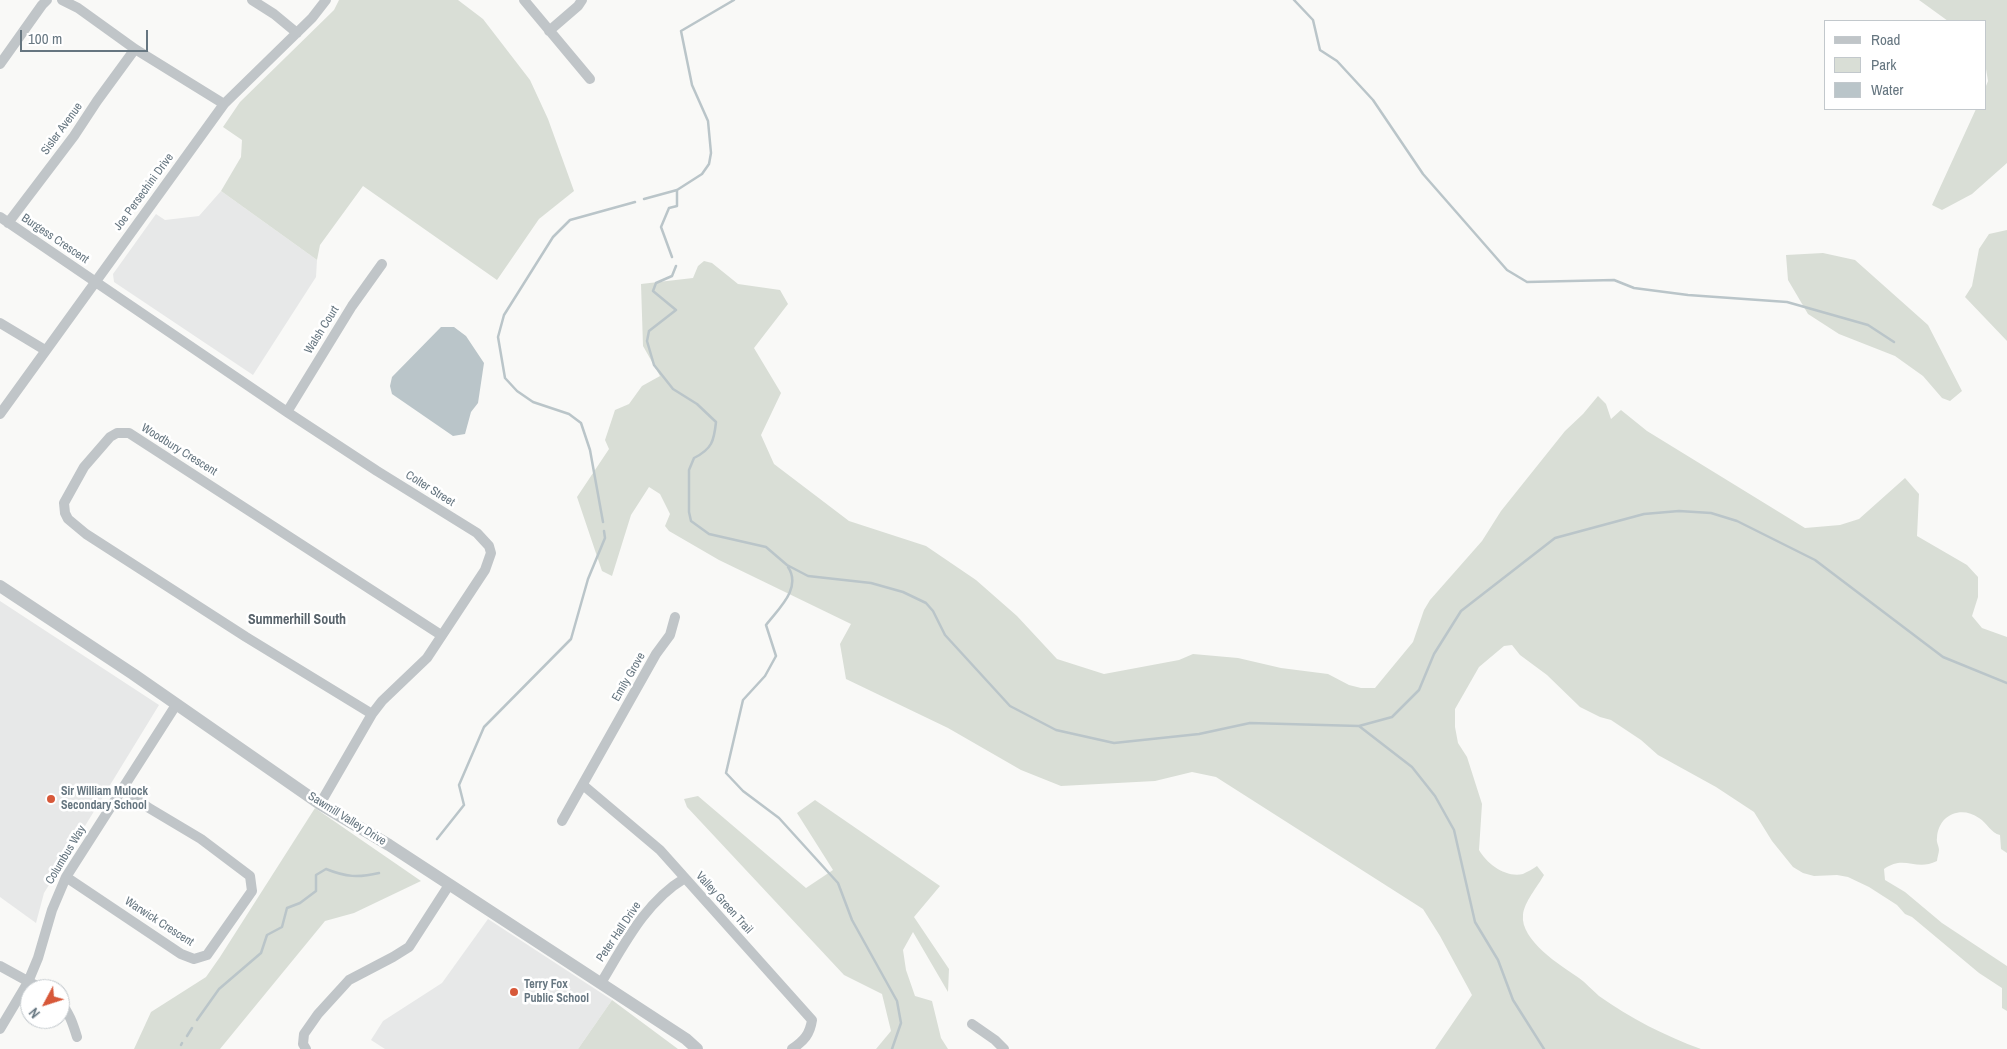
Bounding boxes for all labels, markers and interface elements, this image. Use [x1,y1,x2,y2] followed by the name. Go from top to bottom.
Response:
[22,20,150,52] scale bar
[1824,20,1987,110] legend
[28,28,62,49] text: 100 m
[1871,29,1900,50] text: Road
[1871,54,1896,75] text: Park
[1871,79,1903,100] text: Water
[38,100,86,158] street label: Sisler Avenue
[111,151,177,233] street label: Joe Persechini Drive
[19,211,91,267] street label: Burgess Crescent
[302,303,342,357] street label: Walsh Court
[138,421,220,479] street label: Woodbury Crescent
[403,468,457,510] street label: Colter Street
[248,612,346,628] district label: Summerhill South
[609,650,649,704] street label: Emily Grove
[61,785,148,813] place label: Sir William Mulock Secondary School
[305,789,389,849] street label: Sawmill Valley Drive
[45,793,57,805] marker: Sir William Mulock Secondary School
[43,823,89,887] street label: Columbus Way
[692,869,756,937] street label: Valley Green Trail
[122,894,196,950] street label: Warwick Crescent
[594,899,644,965] street label: Peter Hall Drive
[524,978,589,1006] place label: Terry Fox Public School
[20,979,70,1029] north arrow
[508,986,520,998] marker: Terry Fox Public School
[25,1004,44,1022] text: N

